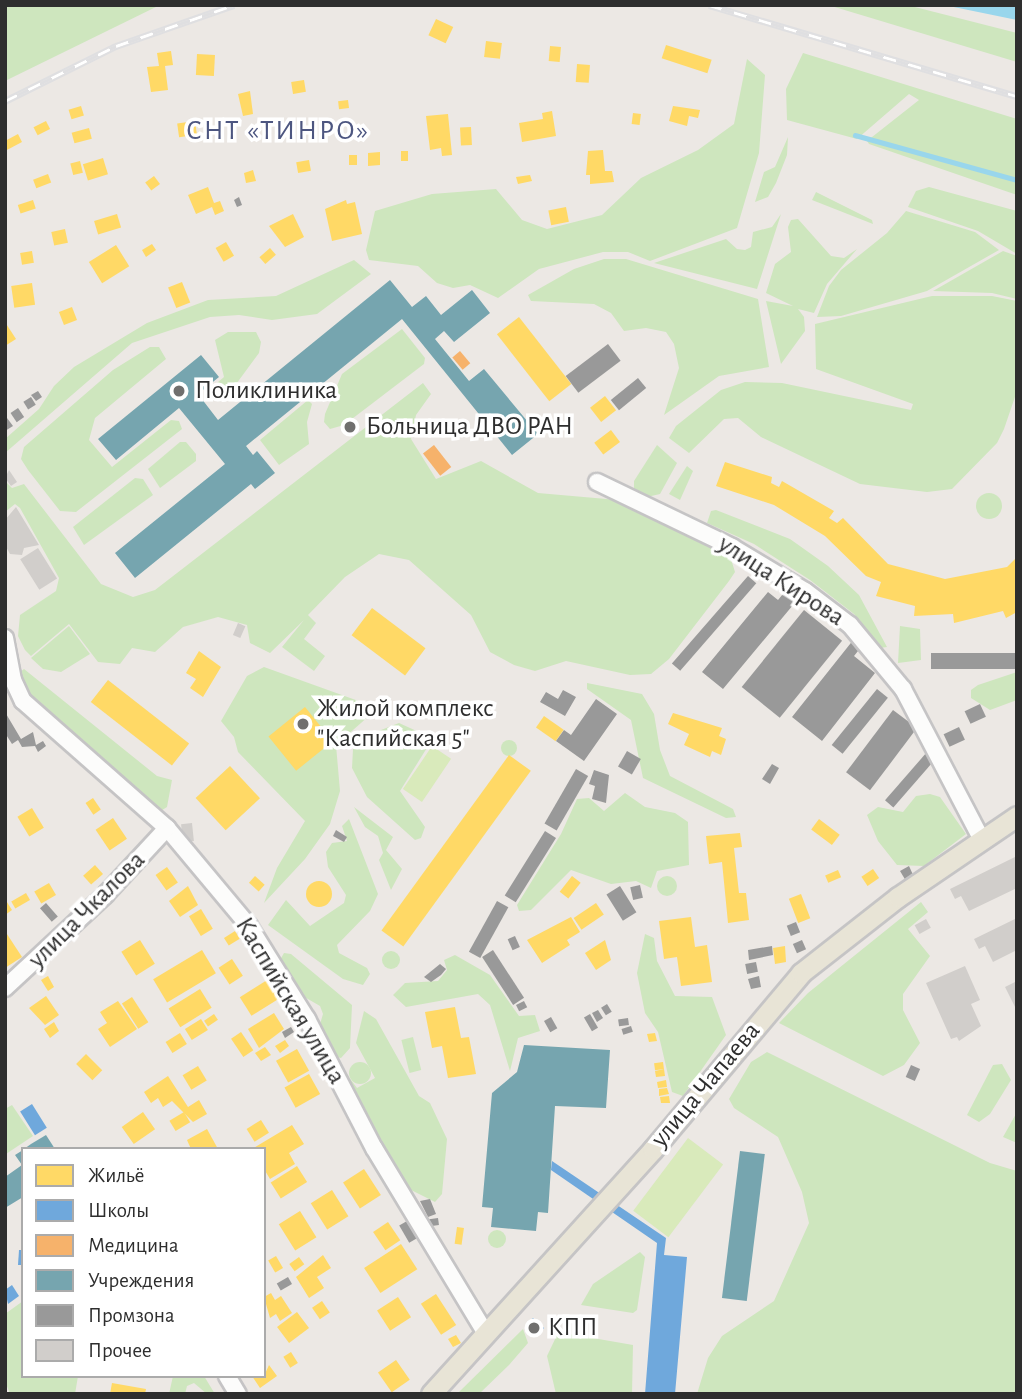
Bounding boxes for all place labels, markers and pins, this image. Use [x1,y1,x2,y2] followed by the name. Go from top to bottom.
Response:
[195,375,337,407] place label: Поликлиника
[169,381,189,401] marker: Поликлиника
[366,411,573,443] place label: Больница ДВО РАН
[340,417,360,437] marker: Больница ДВО РАН
[317,693,494,754] place label: Жилой комплекс "Каспийская 5"
[295,716,311,732] marker: Жилой комплекс "Каспийская 5"
[548,1312,598,1344] place label: КПП
[526,1320,542,1336] marker: КПП

